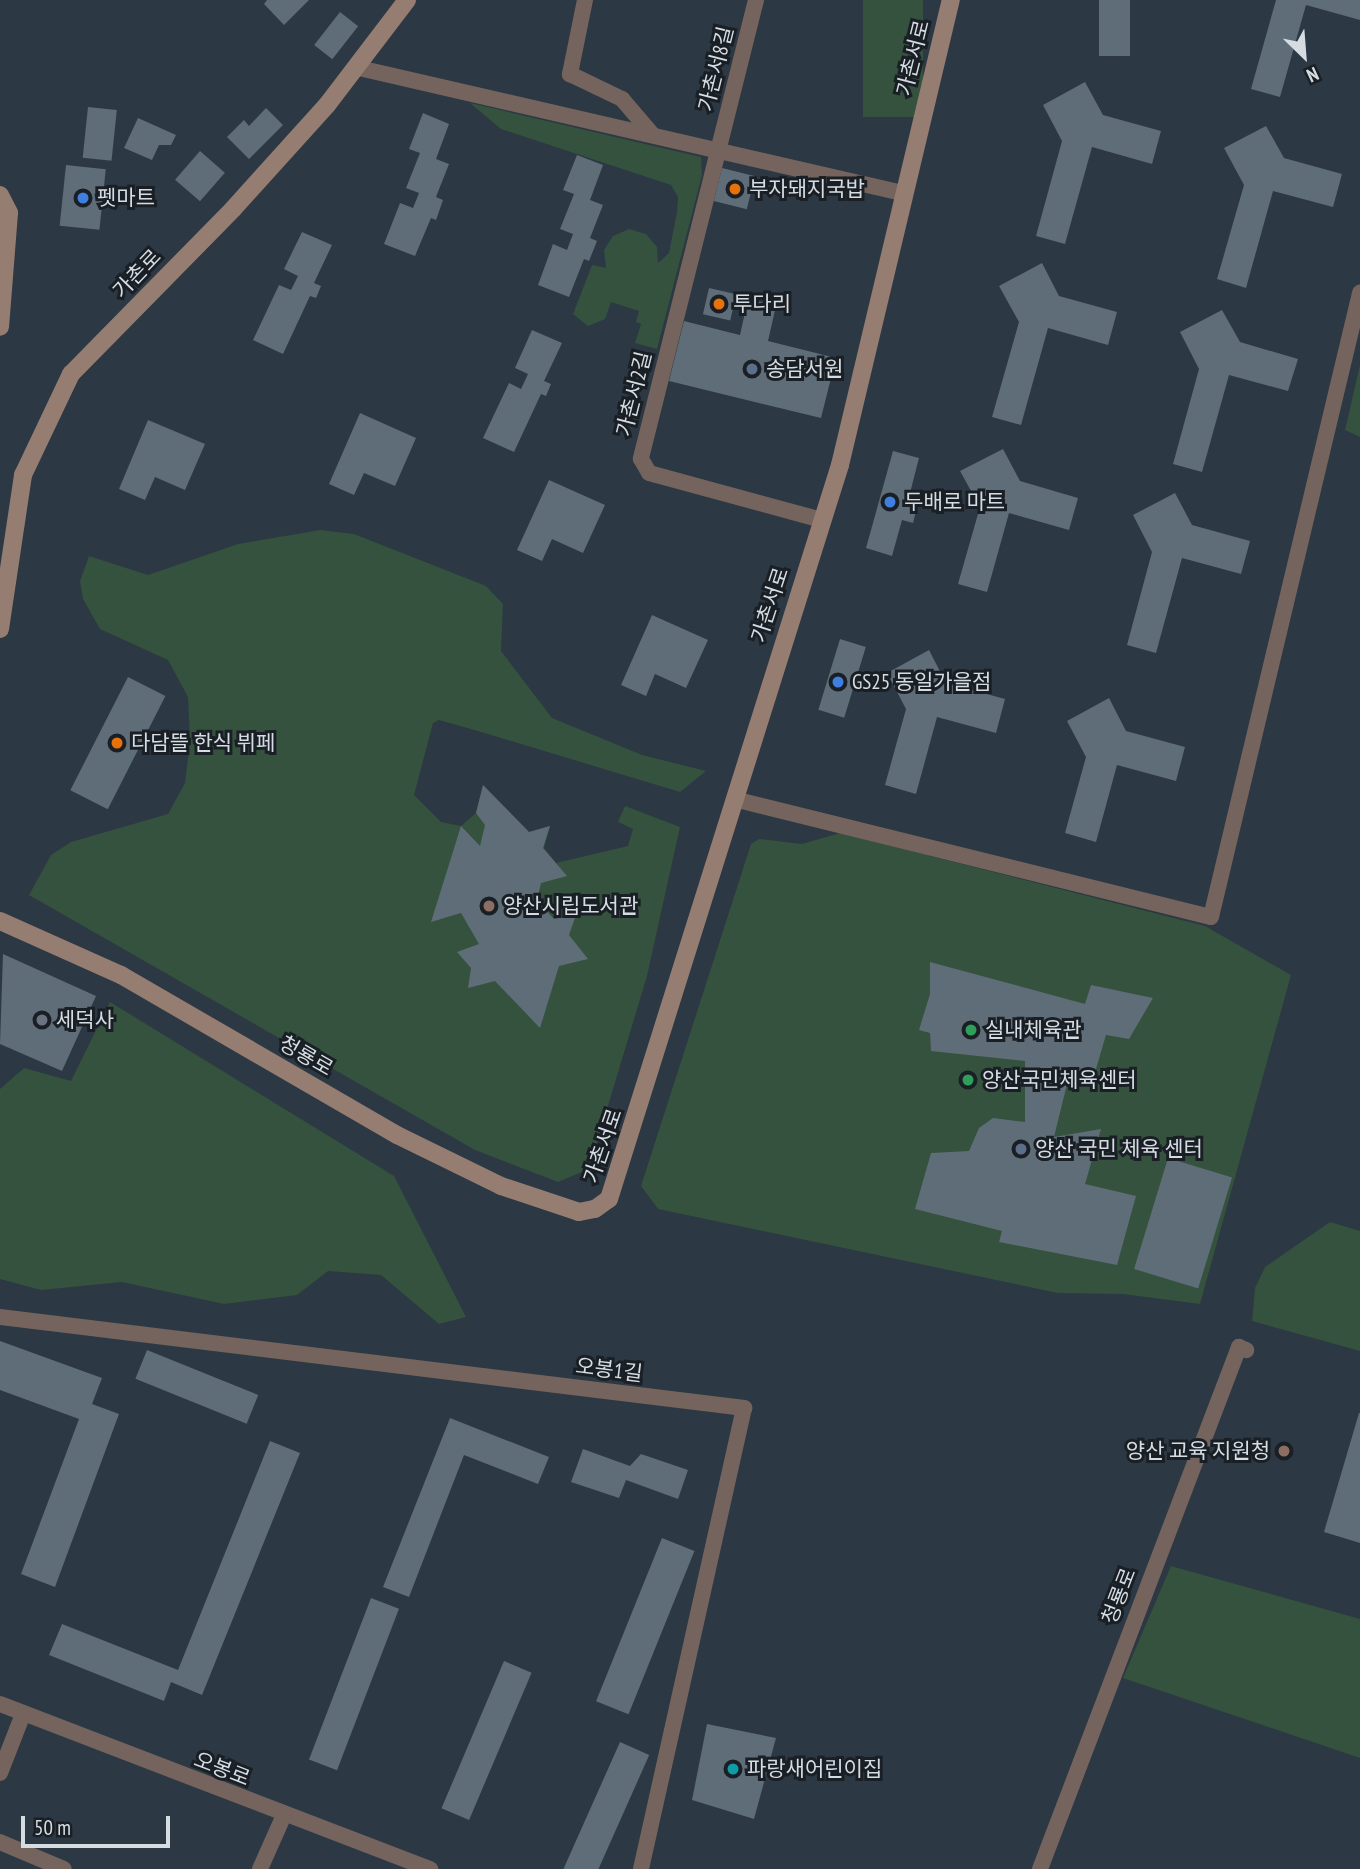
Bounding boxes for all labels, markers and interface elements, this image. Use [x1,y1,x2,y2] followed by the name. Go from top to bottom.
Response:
[891,17,935,99] street label: 가촌서로
[1269,21,1339,91] north arrow
[693,24,739,114] street label: 가촌서8길
[1303,62,1323,88] text: N
[749,176,865,202] place label: 부자돼지국밥
[727,181,743,197] marker: 부자돼지국밥
[97,185,155,211] place label: 펫마트
[75,190,91,206] marker: 펫마트
[108,244,166,304] street label: 가촌로
[733,291,791,317] place label: 투다리
[711,296,727,312] marker: 투다리
[611,349,657,439] street label: 가촌서2길
[766,356,843,382] place label: 송담서원
[744,361,760,377] marker: 송담서원
[904,489,1005,515] place label: 두배로 마트
[882,494,898,510] marker: 두배로 마트
[746,564,794,646] street label: 가촌서로
[852,669,991,695] place label: GS25 동일가을점
[830,674,846,690] marker: GS25 동일가을점
[131,730,275,756] place label: 다담뜰 한식 뷔페
[109,735,125,751] marker: 다담뜰 한식 뷔페
[503,893,638,919] place label: 양산시립도서관
[481,898,497,914] marker: 양산시립도서관
[56,1007,114,1033] place label: 세덕사
[34,1012,50,1028] marker: 세덕사
[985,1017,1082,1043] place label: 실내체육관
[963,1022,979,1038] marker: 실내체육관
[275,1031,337,1081] street label: 청룡로
[982,1067,1137,1093] place label: 양산국민체육센터
[960,1072,976,1088] marker: 양산국민체육센터
[579,1105,627,1187] street label: 가촌서로
[1035,1136,1203,1162] place label: 양산 국민 체육 센터
[1013,1141,1029,1157] marker: 양산 국민 체육 센터
[574,1353,644,1387] street label: 오봉1길
[1126,1438,1270,1464] place label: 양산 교육 지원청
[1276,1443,1292,1459] marker: 양산 교육 지원청
[1097,1564,1141,1628] street label: 청룡로
[190,1747,254,1791] street label: 오봉로
[747,1756,882,1782] place label: 파랑새어린이집
[725,1761,741,1777] marker: 파랑새어린이집
[24,1802,173,1846] scale bar
[34,1814,71,1841] text: 50 m

